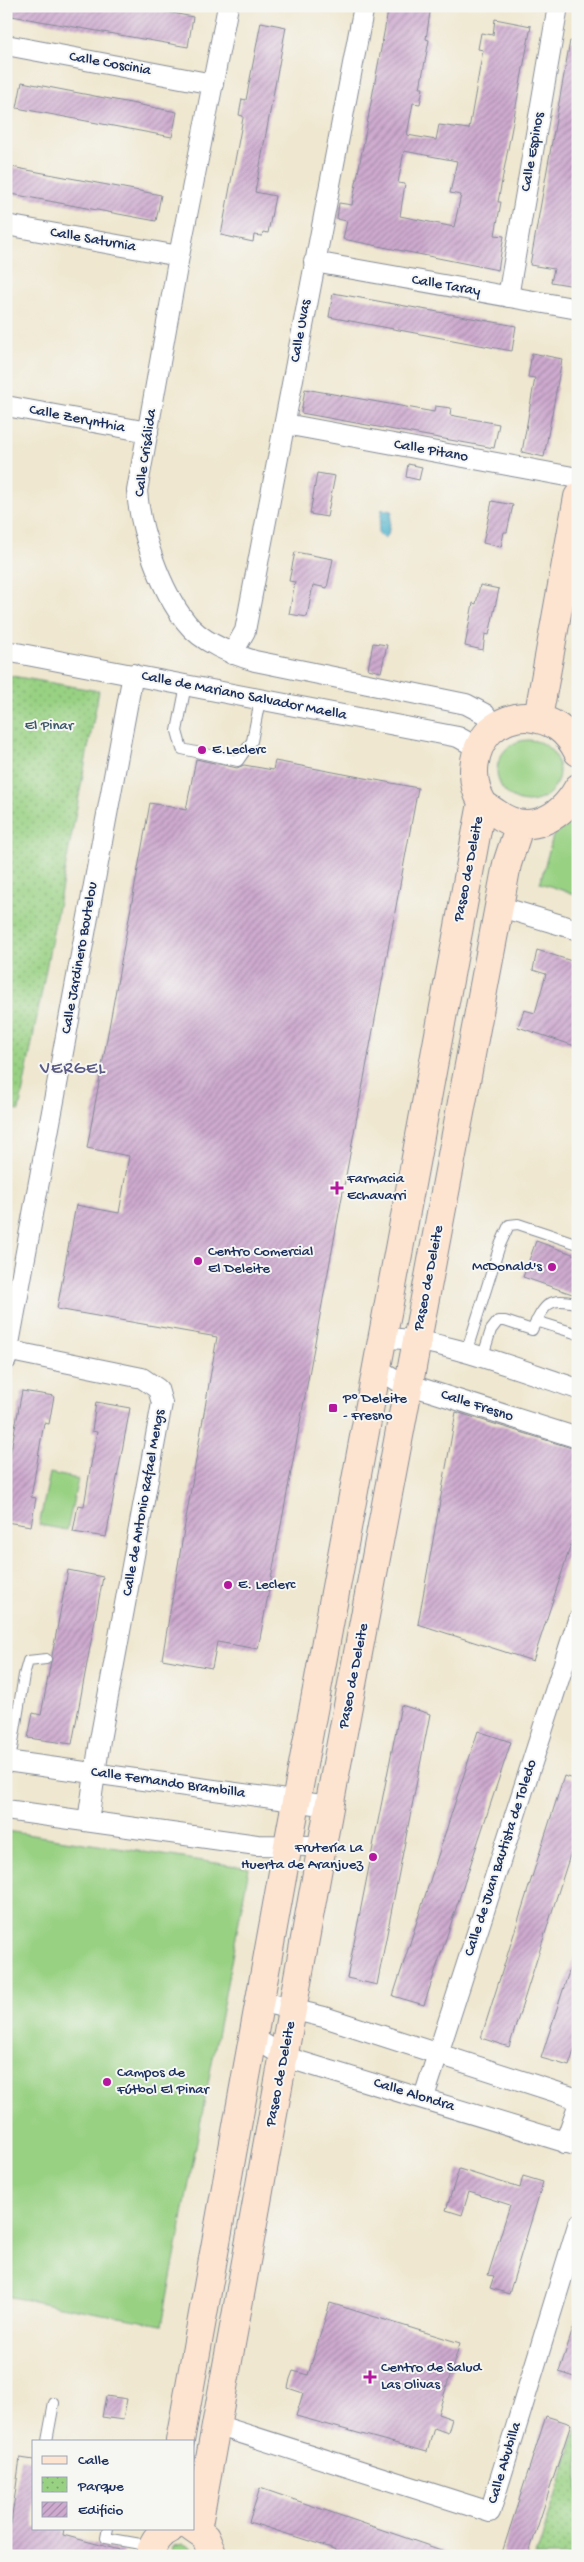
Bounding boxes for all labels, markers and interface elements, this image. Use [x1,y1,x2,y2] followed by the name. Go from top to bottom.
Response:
[68,48,153,80] street label: Calle Coscinia
[517,110,549,193] street label: Calle Espinos
[49,224,138,257] street label: Calle Saturnia
[410,271,482,301] street label: Calle Taray
[287,298,315,364] street label: Calle Uvas
[27,401,127,437] street label: Calle Zerynthia
[131,407,161,498] street label: Calle Crisálida
[392,436,470,466] street label: Calle Pitano
[140,667,349,725] street label: Calle de Mariano Salvador Maella
[25,717,75,735] park label: El Pinar
[212,741,267,759] place label: E.Leclerc
[196,744,208,756] marker: E.Leclerc
[450,815,488,924] street label: Paseo de Deleite
[58,881,102,1035] street label: Calle Jardinero Boutelou
[39,1059,106,1080] district label: VERGEL
[346,1170,407,1205] place label: Farmacia Echavarri
[331,1182,343,1194] marker: Farmacia Echavarri
[410,1224,448,1333] street label: Paseo de Deleite
[208,1243,313,1278] place label: Centro Comercial El Deleite
[192,1255,204,1267] marker: Centro Comercial El Deleite
[472,1258,542,1276] place label: McDonald's
[546,1261,558,1273] marker: McDonald's
[438,1386,516,1426] street label: Calle Fresno
[342,1390,407,1425] place label: Pº Deleite - Fresno
[327,1402,339,1414] marker: Pº Deleite - Fresno
[119,1408,169,1598] street label: Calle de Antonio Rafael Mengs
[238,1576,296,1594] place label: E. Leclerc
[222,1579,234,1591] marker: E. Leclerc
[335,1622,373,1731] street label: Paseo de Deleite
[461,1757,541,1959] street label: Calle de Juan Bautista de Toledo
[90,1763,247,1803] street label: Calle Fernando Brambilla
[241,1839,364,1874] place label: Frutería La Huerta de Aranjuez
[367,1851,379,1863] marker: Frutería La Huerta de Aranjuez
[262,2020,300,2129] street label: Paseo de Deleite
[116,2064,211,2099] place label: Campos de Fútbol El Pinar
[371,2074,457,2116] street label: Calle Alondra
[101,2076,113,2088] marker: Campos de Fútbol El Pinar
[381,2359,482,2394] place label: Centro de Salud Las Olivas
[363,2370,377,2384] marker: Centro de Salud Las Olivas
[484,2419,526,2506] street label: Calle Abubilla
[32,2440,195,2530] legend
[78,2452,109,2470] text: Calle
[77,2478,124,2496] text: Parque
[78,2502,124,2520] text: Edificio

